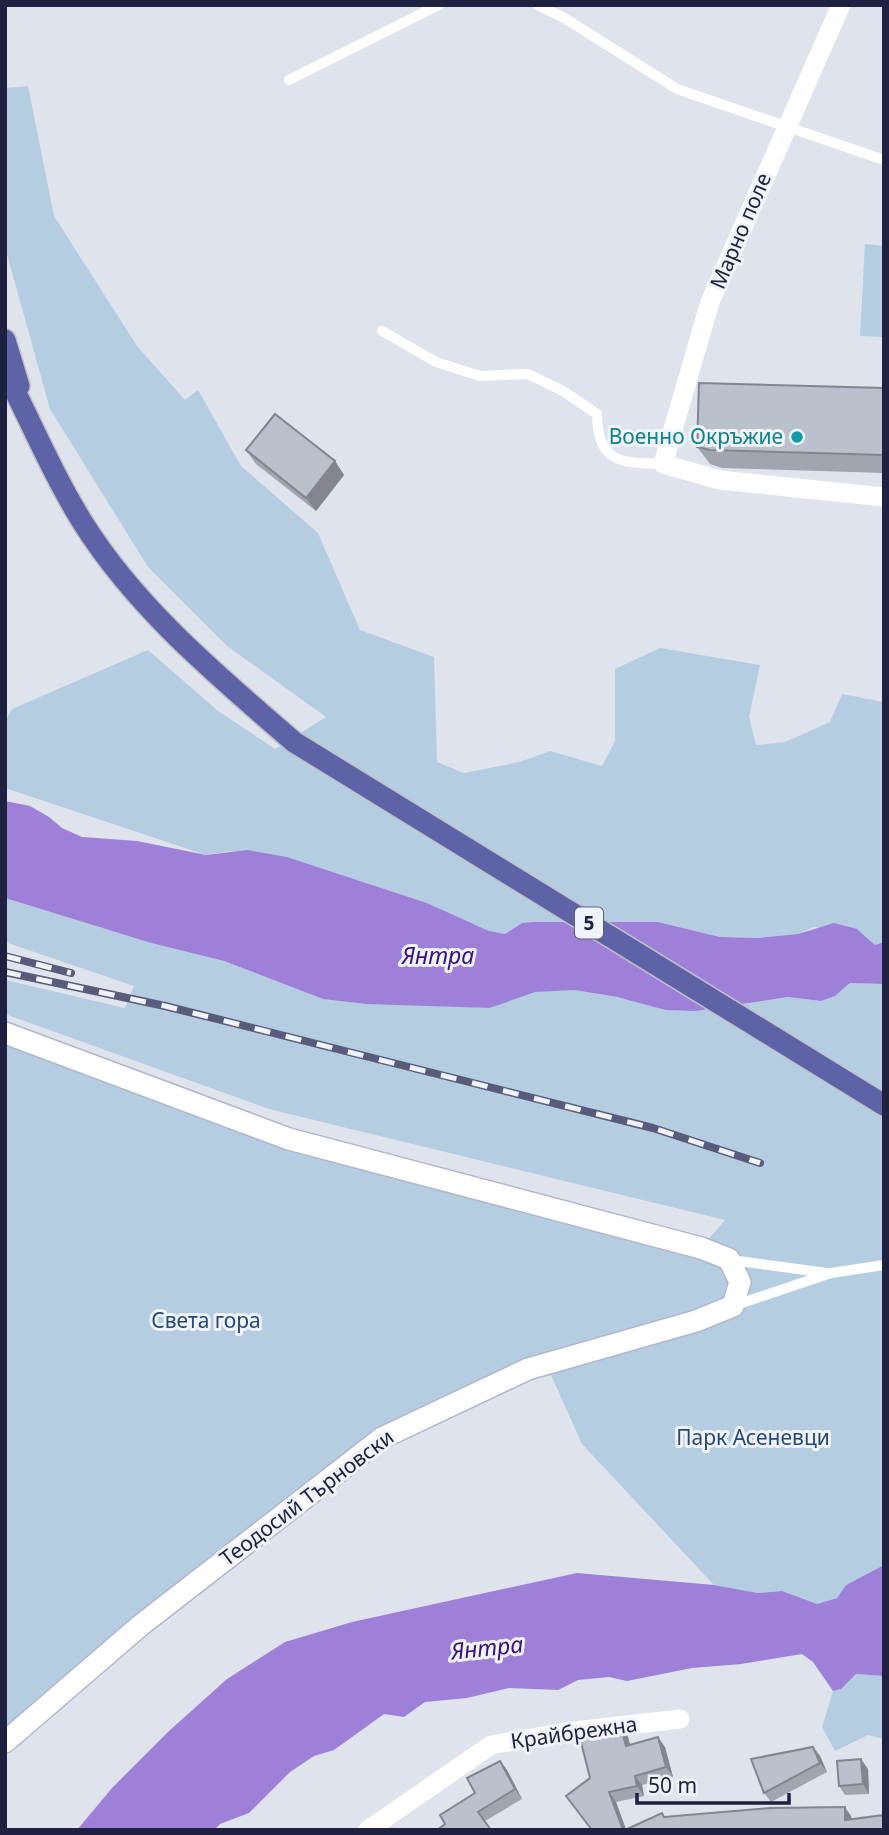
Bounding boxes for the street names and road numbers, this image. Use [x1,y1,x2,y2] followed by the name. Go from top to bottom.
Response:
[703,168,777,293] street label: Марно поле
[575,908,603,939] road number: 5
[214,1423,399,1572] street label: Теодосий Търновски
[509,1709,639,1755] street label: Крайбрежна

